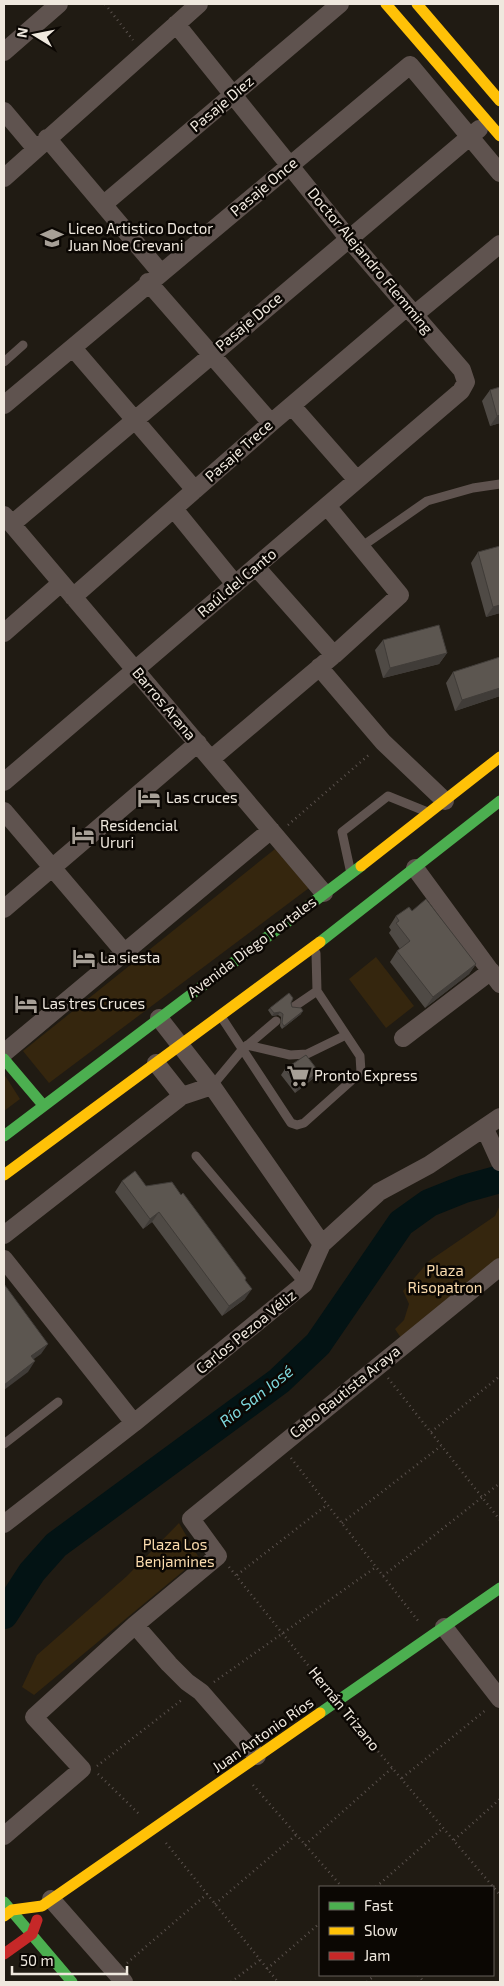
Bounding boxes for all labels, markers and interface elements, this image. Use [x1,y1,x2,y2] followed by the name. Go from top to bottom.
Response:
[10,10,60,60] north arrow
[12,26,31,39] text: N
[186,71,257,136] street label: Pasaje Diez
[226,153,301,220] street label: Pasaje Once
[304,184,438,338] street label: Doctor Alejandro Flemming
[68,219,213,254] place label: Liceo Artistico Doctor Juan Noe Crevani
[39,225,65,251] school or university icon: Liceo Artistico Doctor Juan Noe Crevani
[211,288,286,355] street label: Pasaje Doce
[201,415,276,486] street label: Pasaje Trece
[193,544,279,620] street label: Raúl del Canto
[129,663,200,743] street label: Barros Arana
[136,785,162,811] hotel icon: Las cruces
[166,788,238,806] place label: Las cruces
[100,816,178,851] place label: Residencial Ururi
[70,822,96,848] hotel icon: Residencial Ururi
[183,892,319,1001] street label: Avenida Diego Portales
[71,945,97,971] hotel icon: La siesta
[100,948,160,966] place label: La siesta
[13,991,39,1017] hotel icon: Las tres Cruces
[42,994,145,1012] place label: Las tres Cruces
[285,1063,311,1089] supermarket icon: Pronto Express
[314,1066,418,1084] place label: Pronto Express
[408,1261,482,1296] park label: Plaza Risopatron
[192,1285,299,1377] street label: Carlos Pezoa Véliz
[285,1341,403,1441] street label: Cabo Bautista Araya
[215,1361,297,1430] water label: Río San José
[135,1535,215,1571] park label: Plaza Los Benjamines
[305,1663,384,1754] street label: Hernán Trizano
[208,1693,316,1776] street label: Juan Antonio Ríos
[319,1886,494,1976] legend
[364,1896,394,1914] text: Fast
[364,1921,398,1939] text: Slow
[12,1944,128,1976] scale bar
[364,1946,390,1964] text: Jam
[20,1951,54,1969] text: 50 m

